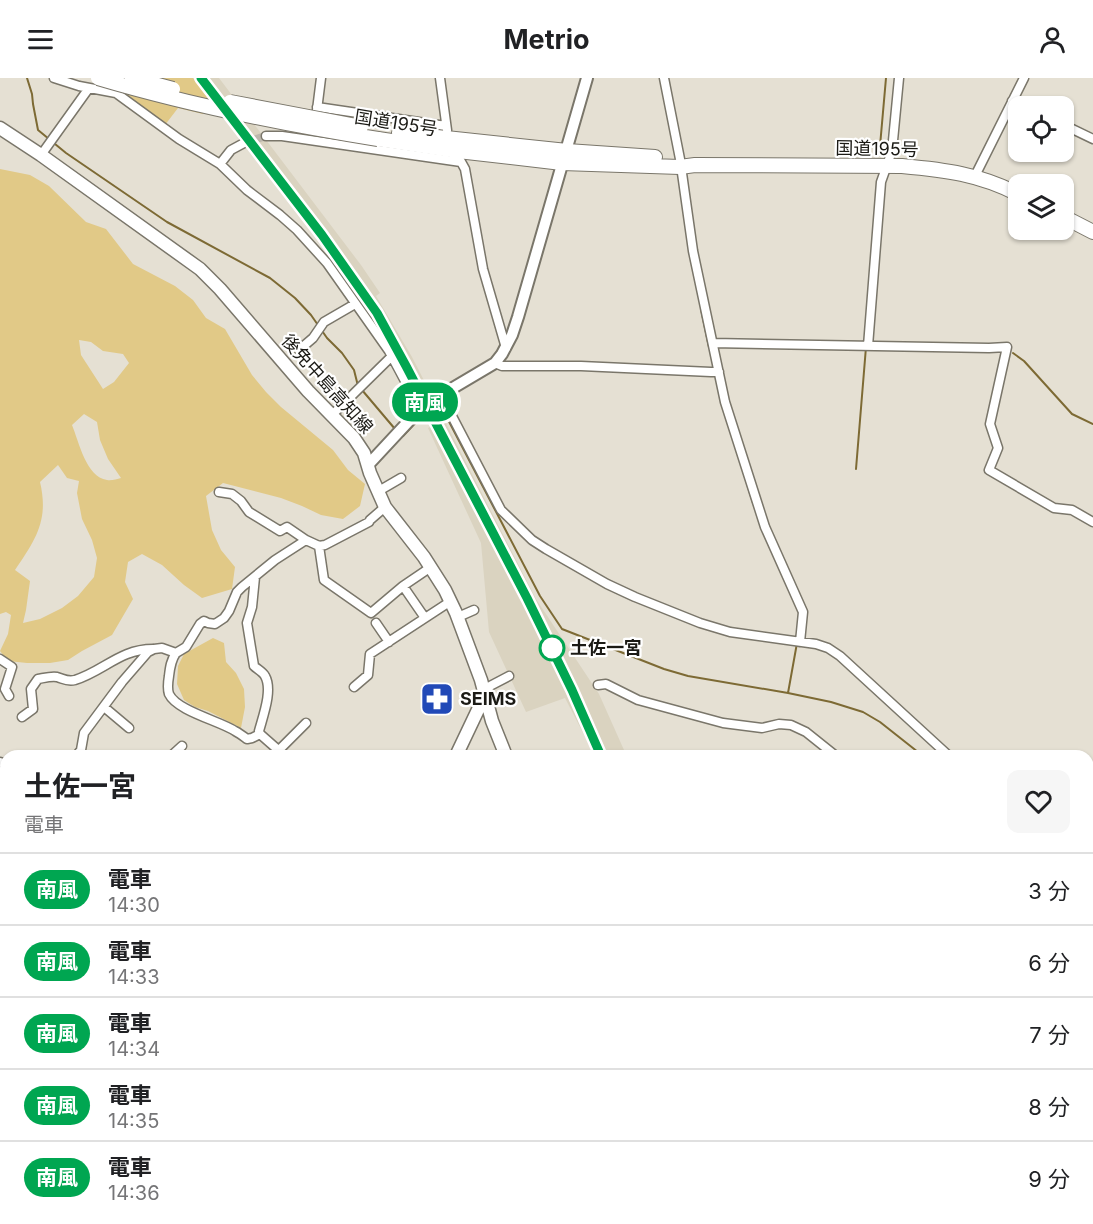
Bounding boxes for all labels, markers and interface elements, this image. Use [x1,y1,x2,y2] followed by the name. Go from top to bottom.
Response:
[24,23,57,56] icon: menu
[503,23,590,56] text: Metrio
[1036,23,1069,56] icon: person
[1008,96,1074,240] map controls
[1008,96,1074,162] button: locate
[353,106,439,139] street label: 国道195号
[835,137,919,160] street label: 国道195号
[1008,174,1074,240] button: layers
[277,330,377,438] street label: 後免中島高知線
[398,382,452,422] line badge: 南風
[404,390,446,415] text: 南風
[539,635,565,661] marker: 土佐一宮
[570,637,642,658] place label: 土佐一宮
[419,681,455,717] pharmacy icon: SEIMS
[460,688,517,709] place label: SEIMS
[24,769,136,803] text: 土佐一宮
[1007,770,1070,833] button: heart
[24,813,64,837] text: 電車
[108,866,152,892] text: 電車
[36,877,78,902] text: 南風
[1028,878,1070,904] text: 3 分
[108,893,160,917] text: 14:30
[108,938,152,964] text: 電車
[36,949,78,974] text: 南風
[1028,950,1070,976] text: 6 分
[108,965,160,989] text: 14:33
[108,1010,152,1036] text: 電車
[36,1021,78,1046] text: 南風
[1029,1022,1070,1048] text: 7 分
[108,1037,160,1061] text: 14:34
[108,1082,152,1108] text: 電車
[36,1093,78,1118] text: 南風
[1028,1094,1070,1120] text: 8 分
[108,1109,159,1133] text: 14:35
[108,1154,152,1180] text: 電車
[36,1165,78,1190] text: 南風
[1028,1166,1070,1192] text: 9 分
[108,1181,160,1205] text: 14:36

